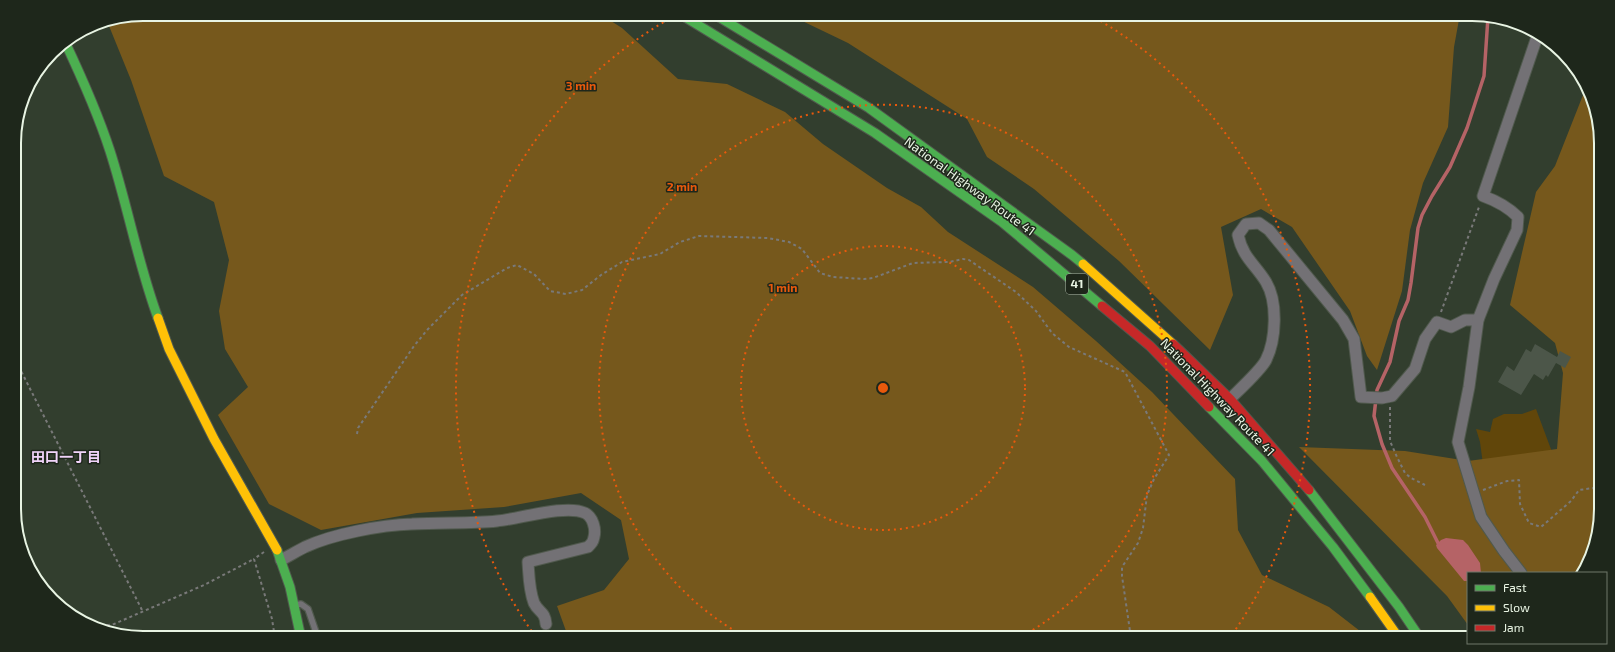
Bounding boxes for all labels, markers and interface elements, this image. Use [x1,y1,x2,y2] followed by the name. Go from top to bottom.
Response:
[566,78,596,92] text: 3 min
[901,133,1039,239] street label: National Highway Route 41
[667,179,697,193] text: 2 min
[1066,274,1088,294] road number: 41
[769,280,797,294] text: 1 min
[1157,335,1279,459] street label: National Highway Route 41
[876,381,890,395] centre of rings
[31,448,101,465] district label: 田口一丁目
[1467,572,1607,644] legend
[1503,580,1527,594] text: Fast
[1503,600,1530,614] text: Slow
[1503,620,1524,634] text: Jam

